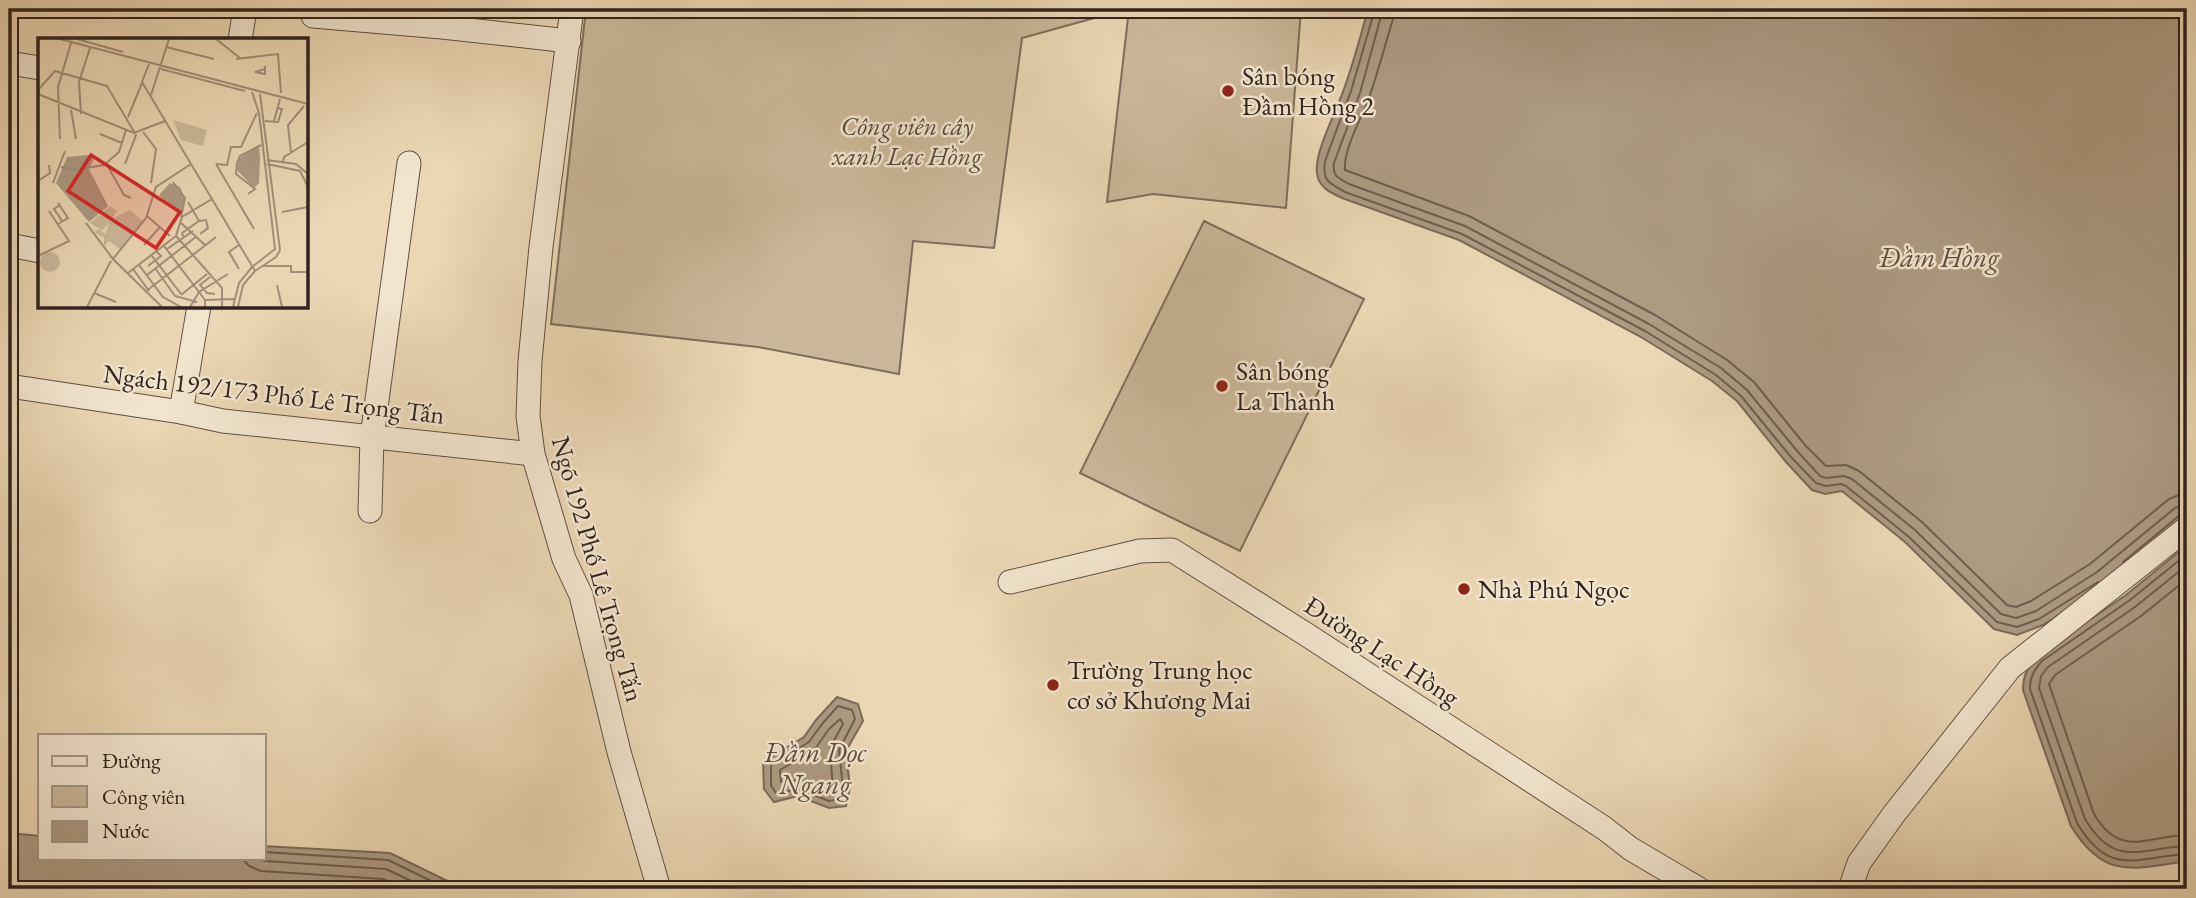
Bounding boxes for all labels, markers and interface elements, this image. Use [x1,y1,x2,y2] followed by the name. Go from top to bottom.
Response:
[38,38,308,308] inset map
[1242,59,1375,123] place label: Sân bóng Đầm Hồng 2
[1220,83,1236,99] marker: Sân bóng Đầm Hồng 2
[831,109,983,173] park label: Công viên cây xanh Lạc Hồng
[1878,239,2000,275] water label: Đầm Hồng
[1236,354,1335,418] place label: Sân bóng La Thành
[101,356,447,432] street label: Ngách 192/173 Phố Lê Trọng Tấn
[1214,378,1230,394] marker: Sân bóng La Thành
[544,432,652,706] street label: Ngõ 192 Phố Lê Trọng Tấn
[1478,572,1630,606] place label: Nhà Phú Ngọc
[1456,581,1472,597] marker: Nhà Phú Ngọc
[1298,588,1466,714] street label: Đường Lạc Hồng
[1067,653,1253,717] place label: Trường Trung học cơ sở Khương Mai
[1045,677,1061,693] marker: Trường Trung học cơ sở Khương Mai
[38,734,266,860] legend
[763,734,867,802] water label: Đầm Dọc Ngang
[102,747,161,774] text: Đường
[102,783,185,810] text: Công viên
[102,817,150,844] text: Nước

